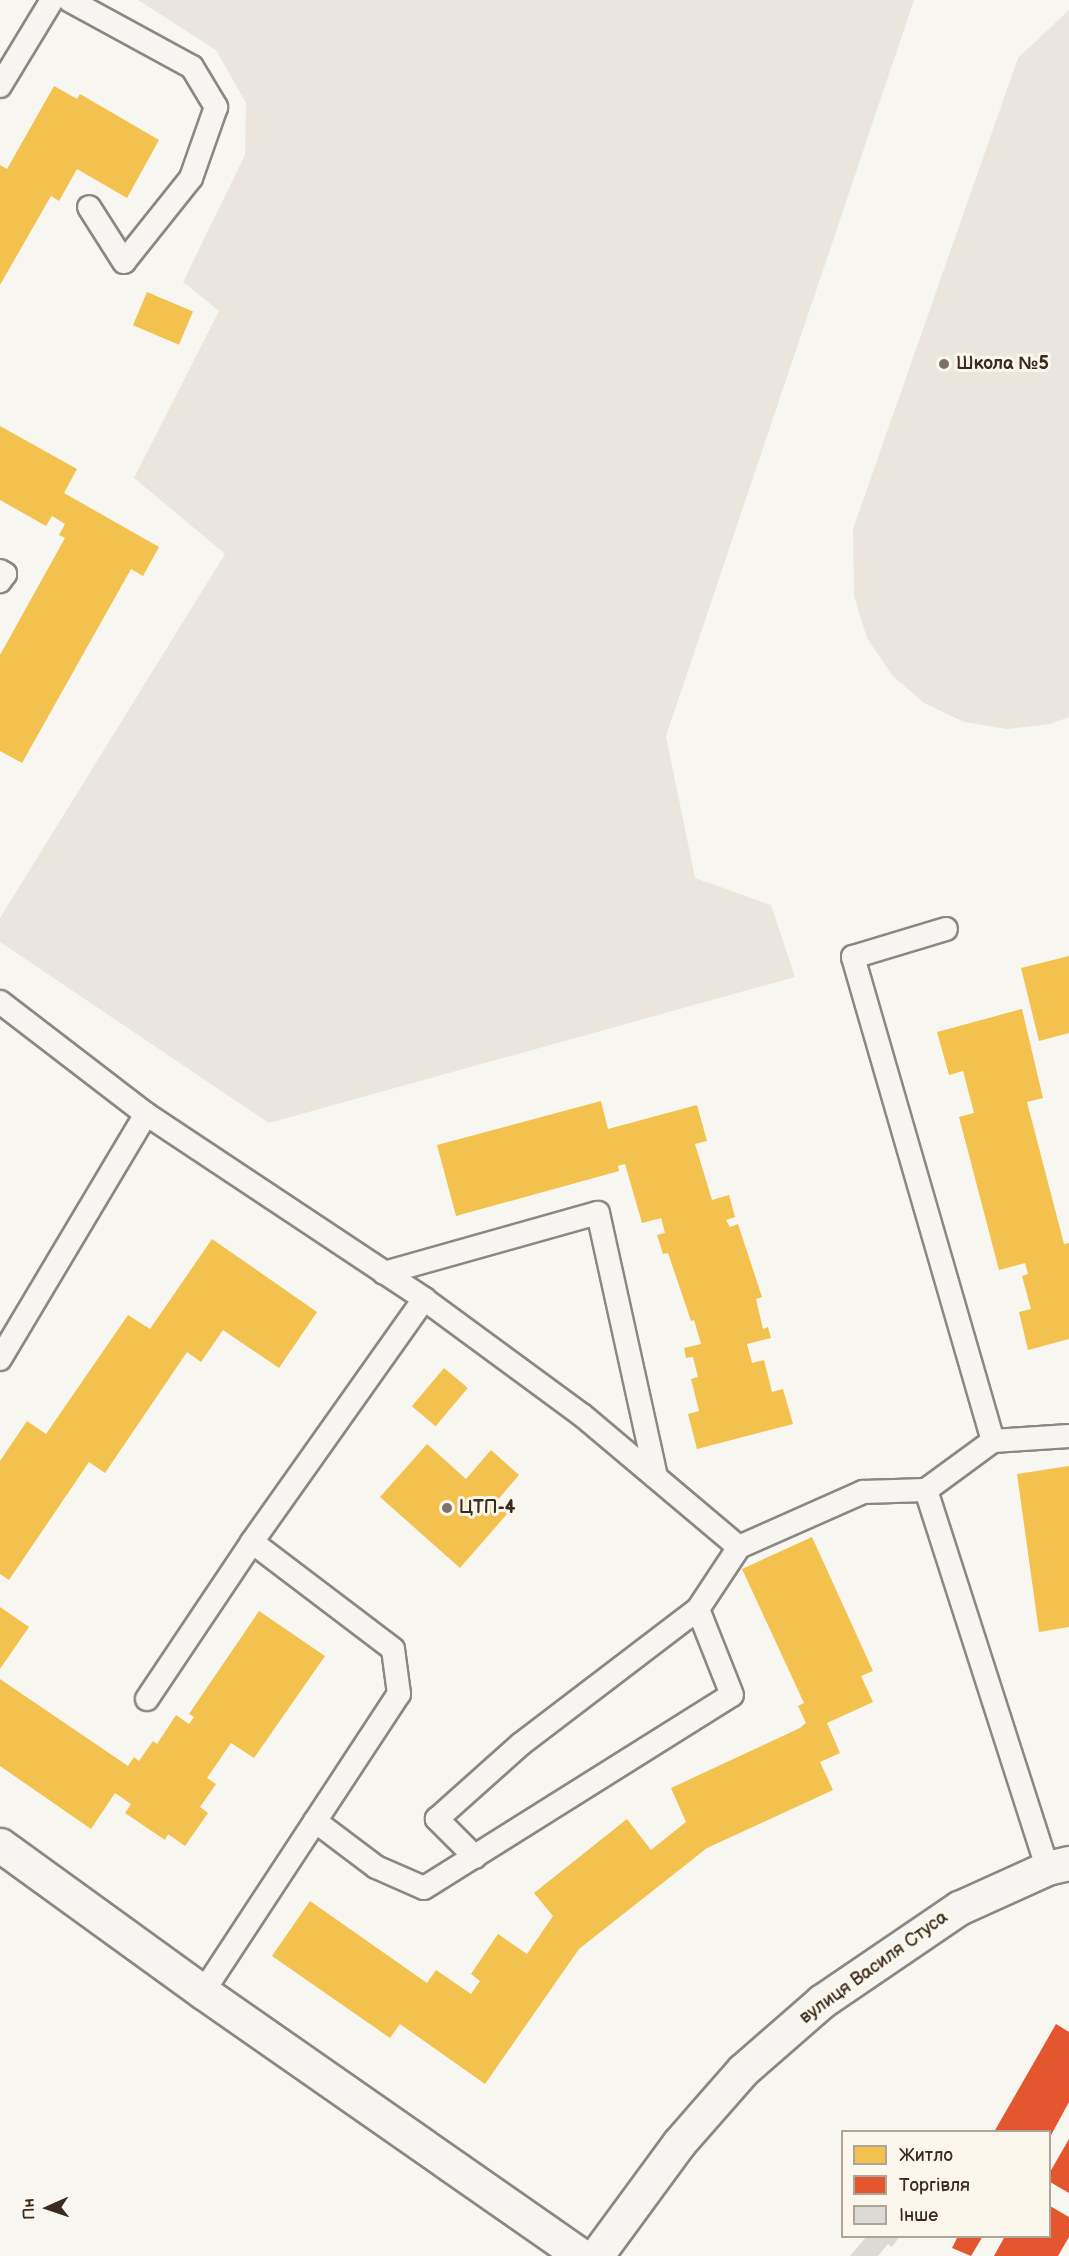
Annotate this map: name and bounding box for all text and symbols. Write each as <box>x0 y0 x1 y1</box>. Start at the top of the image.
place label: Школа №5 <box>956 353 1049 375</box>
marker: Школа №5 <box>937 357 951 371</box>
place label: ЦТП-4 <box>459 1497 515 1519</box>
marker: ЦТП-4 <box>440 1501 454 1515</box>
street label: вулиця Василя Стуса <box>796 1907 952 2029</box>
legend <box>841 2130 1051 2238</box>
text: Житло <box>899 2145 953 2166</box>
text: Торгівля <box>899 2175 970 2196</box>
north arrow <box>18 2178 78 2238</box>
text: Пн <box>19 2198 40 2220</box>
text: Інше <box>899 2205 938 2226</box>

